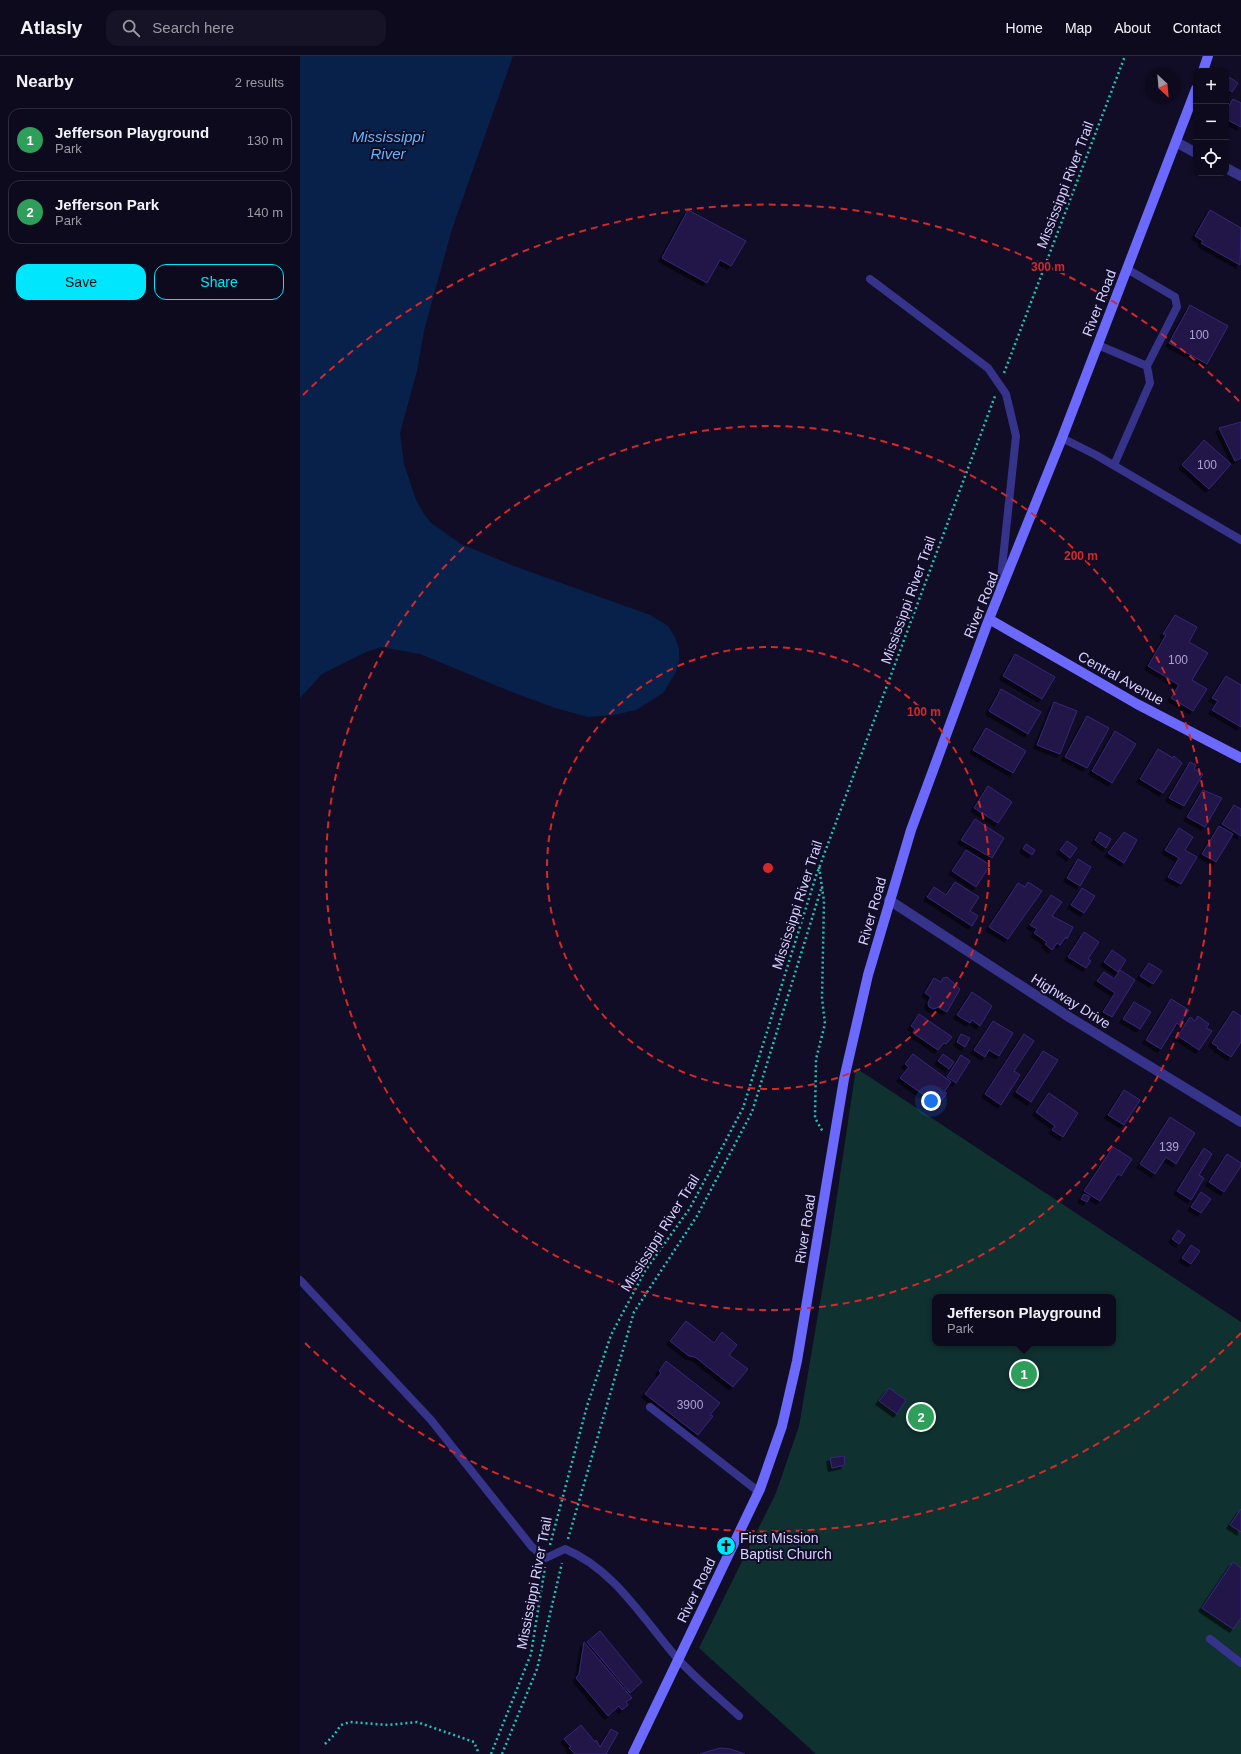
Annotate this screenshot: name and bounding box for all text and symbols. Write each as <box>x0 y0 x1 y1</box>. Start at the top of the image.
search box <box>106 10 386 46</box>
text: Atlasly <box>20 17 82 38</box>
icon: search <box>120 17 142 39</box>
text: Search here <box>152 19 234 36</box>
text: Home <box>1006 20 1043 36</box>
text: Map <box>1065 20 1092 36</box>
text: About <box>1114 20 1151 36</box>
text: Contact <box>1173 20 1221 36</box>
north arrow <box>1145 68 1181 104</box>
map controls <box>1193 68 1229 176</box>
button: + <box>1193 68 1229 104</box>
text: Nearby <box>16 72 74 91</box>
text: 2 results <box>235 75 284 90</box>
button: − <box>1193 104 1229 140</box>
street label: Mississippi River Trail <box>1033 119 1097 251</box>
text: Jefferson Playground <box>55 124 209 141</box>
water label: Mississippi River <box>352 128 425 162</box>
text: 1 <box>26 133 34 148</box>
text: 130 m <box>247 133 283 148</box>
button: locate <box>1193 140 1229 176</box>
text: Park <box>55 141 82 156</box>
text: Jefferson Park <box>55 196 159 213</box>
text: 2 <box>26 205 34 220</box>
text: 140 m <box>247 205 283 220</box>
text: Park <box>55 213 82 228</box>
text: 300 m <box>1031 260 1065 274</box>
button: Save <box>16 264 146 300</box>
button: Share <box>154 264 284 300</box>
street label: River Road <box>1079 267 1119 339</box>
house number: 100 <box>1189 328 1209 342</box>
house number: 100 <box>1197 458 1217 472</box>
street label: Mississippi River Trail <box>877 534 939 666</box>
text: 200 m <box>1064 549 1098 563</box>
street label: River Road <box>960 570 1002 640</box>
street label: Central Avenue <box>1075 648 1167 708</box>
house number: 100 <box>1168 653 1188 667</box>
text: 100 m <box>907 705 941 719</box>
street label: Mississippi River Trail <box>769 839 825 971</box>
centre of rings <box>761 861 775 875</box>
street label: River Road <box>855 875 889 947</box>
street label: Highway Drive <box>1028 970 1114 1032</box>
your location <box>921 1091 941 1111</box>
house number: 139 <box>1159 1140 1179 1154</box>
street label: Mississippi River Trail <box>618 1172 702 1294</box>
street label: River Road <box>792 1193 818 1265</box>
popup <box>932 1294 1116 1346</box>
text: Jefferson Playground <box>947 1304 1101 1321</box>
text: Park <box>947 1321 974 1336</box>
pin: 1 <box>1011 1359 1037 1389</box>
house number: 3900 <box>677 1398 704 1412</box>
pin: 2 <box>908 1402 934 1432</box>
street label: Mississippi River Trail <box>513 1515 555 1651</box>
place label: First Mission Baptist Church <box>740 1530 832 1562</box>
church icon: First Mission Baptist Church <box>715 1535 737 1557</box>
street label: River Road <box>673 1555 719 1625</box>

